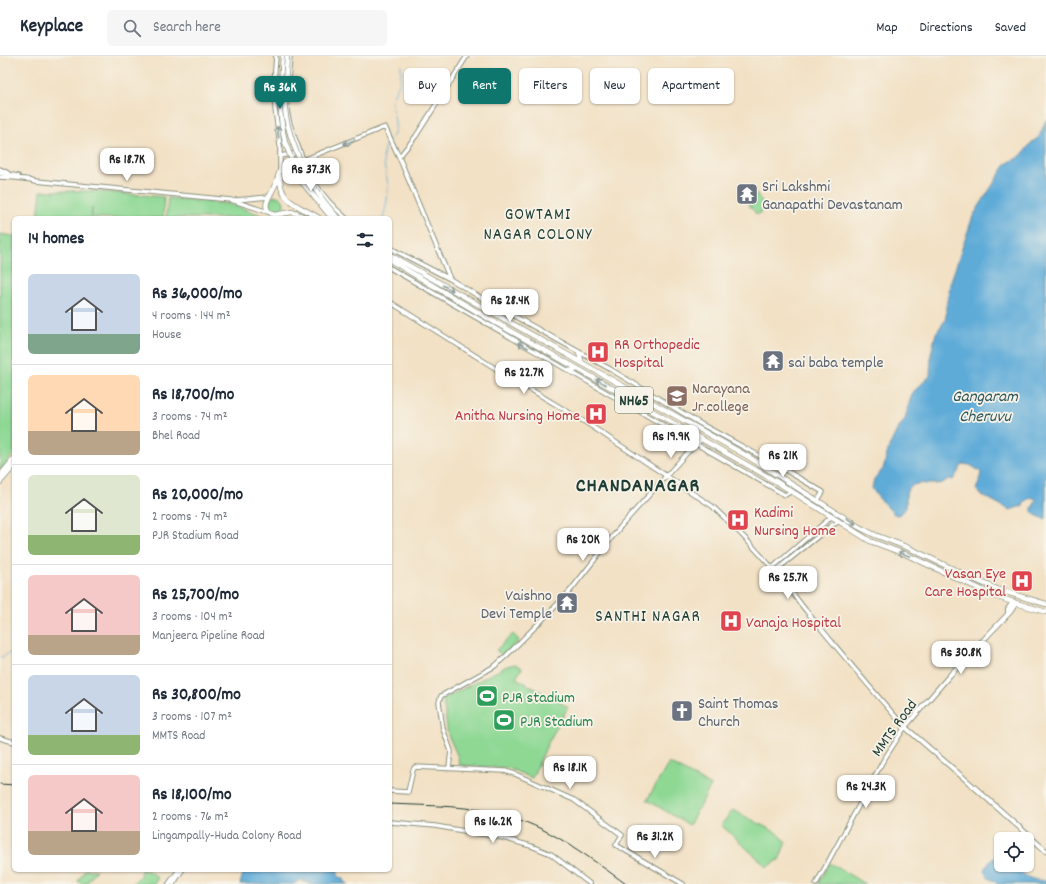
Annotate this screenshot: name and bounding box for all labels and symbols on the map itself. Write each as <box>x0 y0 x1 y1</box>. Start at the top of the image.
pin: Rs 36K <box>247 76 313 110</box>
one-way arrow <box>274 126 282 139</box>
one-way arrow <box>343 139 355 146</box>
pin: Rs 18.7K <box>86 148 168 182</box>
pin: Rs 37.3K <box>270 158 352 192</box>
place label: Sri Lakshmi Ganapathi Devastanam <box>762 176 903 217</box>
temple icon: Sri Lakshmi Ganapathi Devastanam <box>734 181 760 207</box>
district label: GOWTAMI NAGAR COLONY <box>483 204 593 248</box>
one-way arrow <box>442 285 454 292</box>
pin: Rs 28.4K <box>469 289 551 323</box>
place label: RR Orthopedic Hospital <box>614 334 700 375</box>
hospital icon: RR Orthopedic Hospital <box>585 339 611 365</box>
one-way arrow <box>517 340 529 348</box>
temple icon: sai baba temple <box>760 348 786 374</box>
place label: sai baba temple <box>788 352 884 375</box>
pin: Rs 22.7K <box>483 361 565 395</box>
one-way arrow <box>595 378 607 386</box>
place label: Narayana Jr.college <box>692 378 750 419</box>
school or university icon: Narayana Jr.college <box>664 383 690 409</box>
water label: Gangaram Cheruvu <box>952 386 1018 430</box>
road number: NH65 <box>615 387 653 413</box>
hospital icon: Anitha Nursing Home <box>583 401 609 427</box>
place label: Anitha Nursing Home <box>455 405 580 428</box>
pin: Rs 19.9K <box>630 425 712 459</box>
pin: Rs 21K <box>750 444 816 478</box>
district label: CHANDANAGAR <box>576 473 700 501</box>
place label: Kadimi Nursing Home <box>754 502 836 543</box>
hospital icon: Kadimi Nursing Home <box>725 507 751 533</box>
one-way arrow <box>845 517 856 525</box>
pin: Rs 20K <box>550 528 616 562</box>
one-way arrow <box>898 549 910 557</box>
place label: Vasan Eye Care Hospital <box>924 563 1006 604</box>
pin: Rs 25.7K <box>747 566 829 600</box>
hospital icon: Vasan Eye Care Hospital <box>1009 568 1035 594</box>
place label: Vaishno Devi Temple <box>481 585 552 626</box>
temple icon: Vaishno Devi Temple <box>554 590 580 616</box>
district label: SANTHI NAGAR <box>595 606 701 630</box>
hospital icon: Vanaja Hospital <box>718 608 744 634</box>
place label: Vanaja Hospital <box>746 612 841 635</box>
pin: Rs 30.8K <box>920 641 1002 675</box>
sports icon: PJR stadium <box>474 683 500 709</box>
place label: PJR stadium <box>502 687 575 710</box>
place label: Saint Thomas Church <box>698 693 779 734</box>
street label: MMTS Road <box>866 695 924 762</box>
church icon: Saint Thomas Church <box>669 698 695 724</box>
sports icon: PJR Stadium <box>491 707 517 733</box>
place label: PJR Stadium <box>520 711 593 734</box>
pin: Rs 18.1K <box>529 756 611 790</box>
pin: Rs 24.3K <box>825 775 907 809</box>
pin: Rs 16.2K <box>452 810 534 844</box>
pin: Rs 31.2K <box>614 825 696 859</box>

